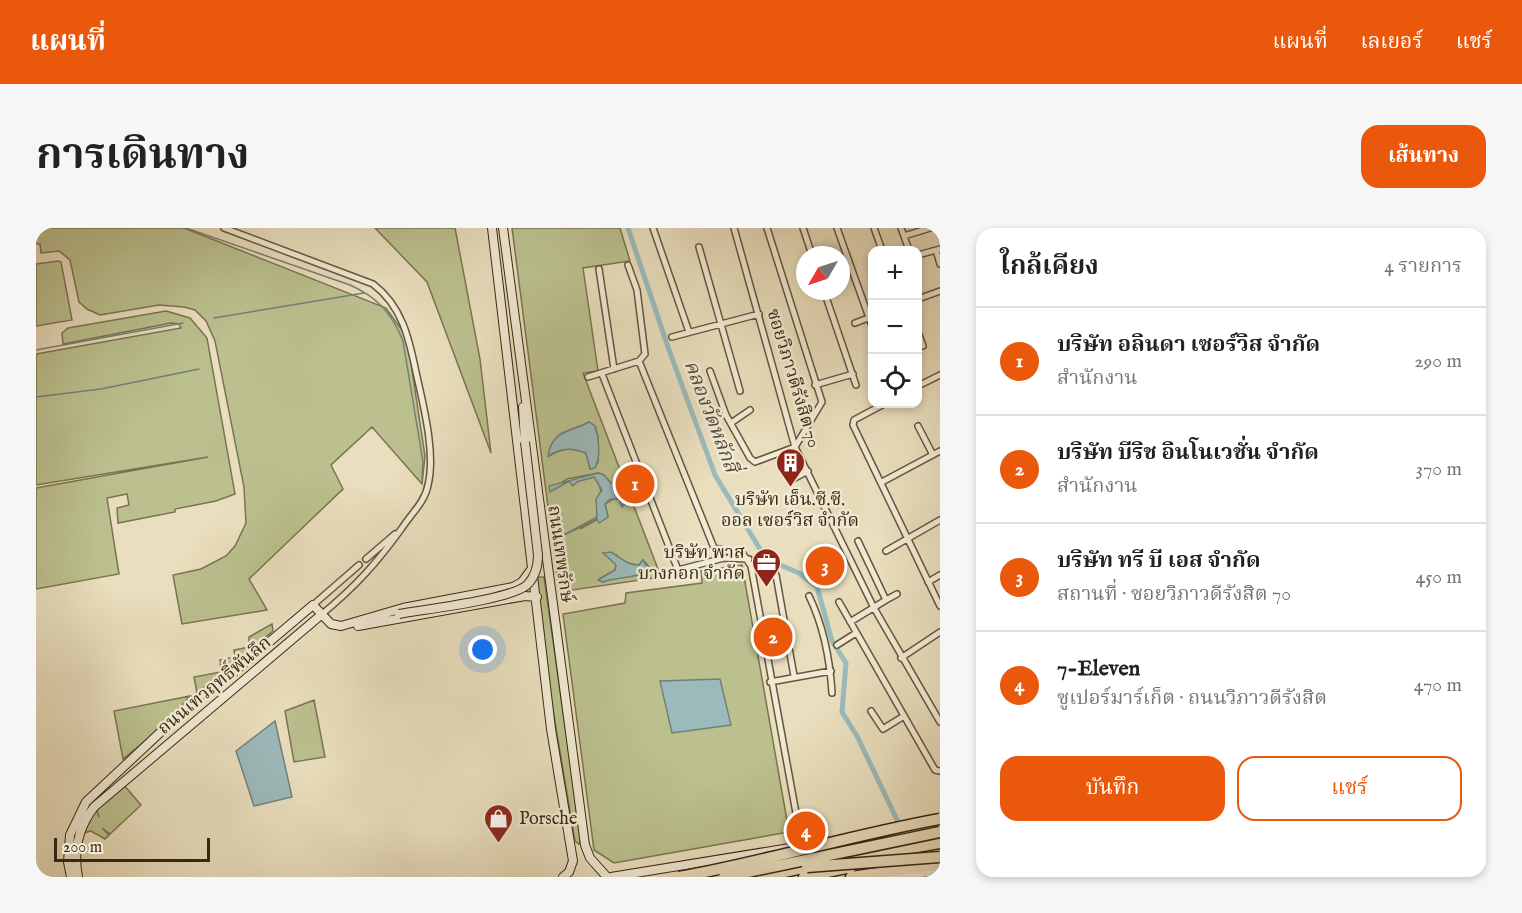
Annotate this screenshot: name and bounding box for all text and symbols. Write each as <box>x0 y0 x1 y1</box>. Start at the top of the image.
text: แผนที่ <box>30 25 106 60</box>
text: แผนที่ <box>1273 29 1328 56</box>
text: เลเยอร์ <box>1361 29 1423 56</box>
text: แชร์ <box>1456 29 1492 56</box>
button: เส้นทาง <box>1361 125 1486 188</box>
text: การเดินทาง <box>36 130 249 183</box>
north arrow <box>796 246 850 300</box>
map controls <box>868 246 922 408</box>
button: + <box>868 246 922 300</box>
text: ใกล้เคียง <box>1000 250 1099 283</box>
text: 4 รายการ <box>1384 254 1462 279</box>
button: − <box>868 300 922 354</box>
street label: ซอยวิภาวดีรังสิต 70 <box>760 306 825 451</box>
text: บริษัท อลินดา เซอร์วิส จำกัด <box>1057 331 1320 359</box>
text: 1 <box>1016 349 1023 374</box>
text: 290 m <box>1414 349 1462 374</box>
button: locate <box>868 354 922 408</box>
water label: คลองวัดหลักสี่ <box>678 355 749 480</box>
text: สำนักงาน <box>1057 366 1138 391</box>
text: บริษัท บีริช อินโนเวชั่น จำกัด <box>1057 439 1319 467</box>
building icon: บริษัท เอ็น.ซี.ซี. ออล เซอร์วิส จำกัด <box>774 446 806 488</box>
text: 2 <box>1015 457 1024 482</box>
text: 370 m <box>1416 457 1462 482</box>
pin: 1 <box>616 462 654 506</box>
text: สำนักงาน <box>1057 474 1138 499</box>
place label: บริษัท เอ็น.ซี.ซี. ออล เซอร์วิส จำกัด <box>721 489 859 533</box>
street label: ถนนเทพรักษ์ <box>541 504 579 605</box>
place label: บริษัท พาส บางกอก จำกัด <box>638 542 745 586</box>
pin: 3 <box>806 544 844 588</box>
office icon: บริษัท พาส บางกอก จำกัด <box>750 546 782 588</box>
text: บริษัท ทรี บี เอส จำกัด <box>1057 547 1261 575</box>
text: 3 <box>1016 565 1023 590</box>
text: 450 m <box>1415 565 1462 590</box>
text: สถานที่ · ซอยวิภาวดีรังสิต 70 <box>1057 582 1291 607</box>
pin: 2 <box>754 614 792 660</box>
street label: ถนนเทวฤทธิ์พันลึก <box>151 629 277 740</box>
your location <box>468 635 497 664</box>
text: 7-Eleven <box>1057 655 1140 683</box>
text: 4 <box>1015 673 1024 698</box>
text: 470 m <box>1414 673 1462 698</box>
text: ซูเปอร์มาร์เก็ต · ถนนวิภาวดีรังสิต <box>1057 686 1327 711</box>
button: บันทึก <box>1000 756 1225 821</box>
button: แชร์ <box>1237 756 1462 821</box>
shop icon: Porsche <box>482 802 514 844</box>
place label: Porsche <box>519 808 577 831</box>
pin: 4 <box>786 808 826 854</box>
scale bar <box>54 835 210 862</box>
text: 200 m <box>63 838 102 858</box>

